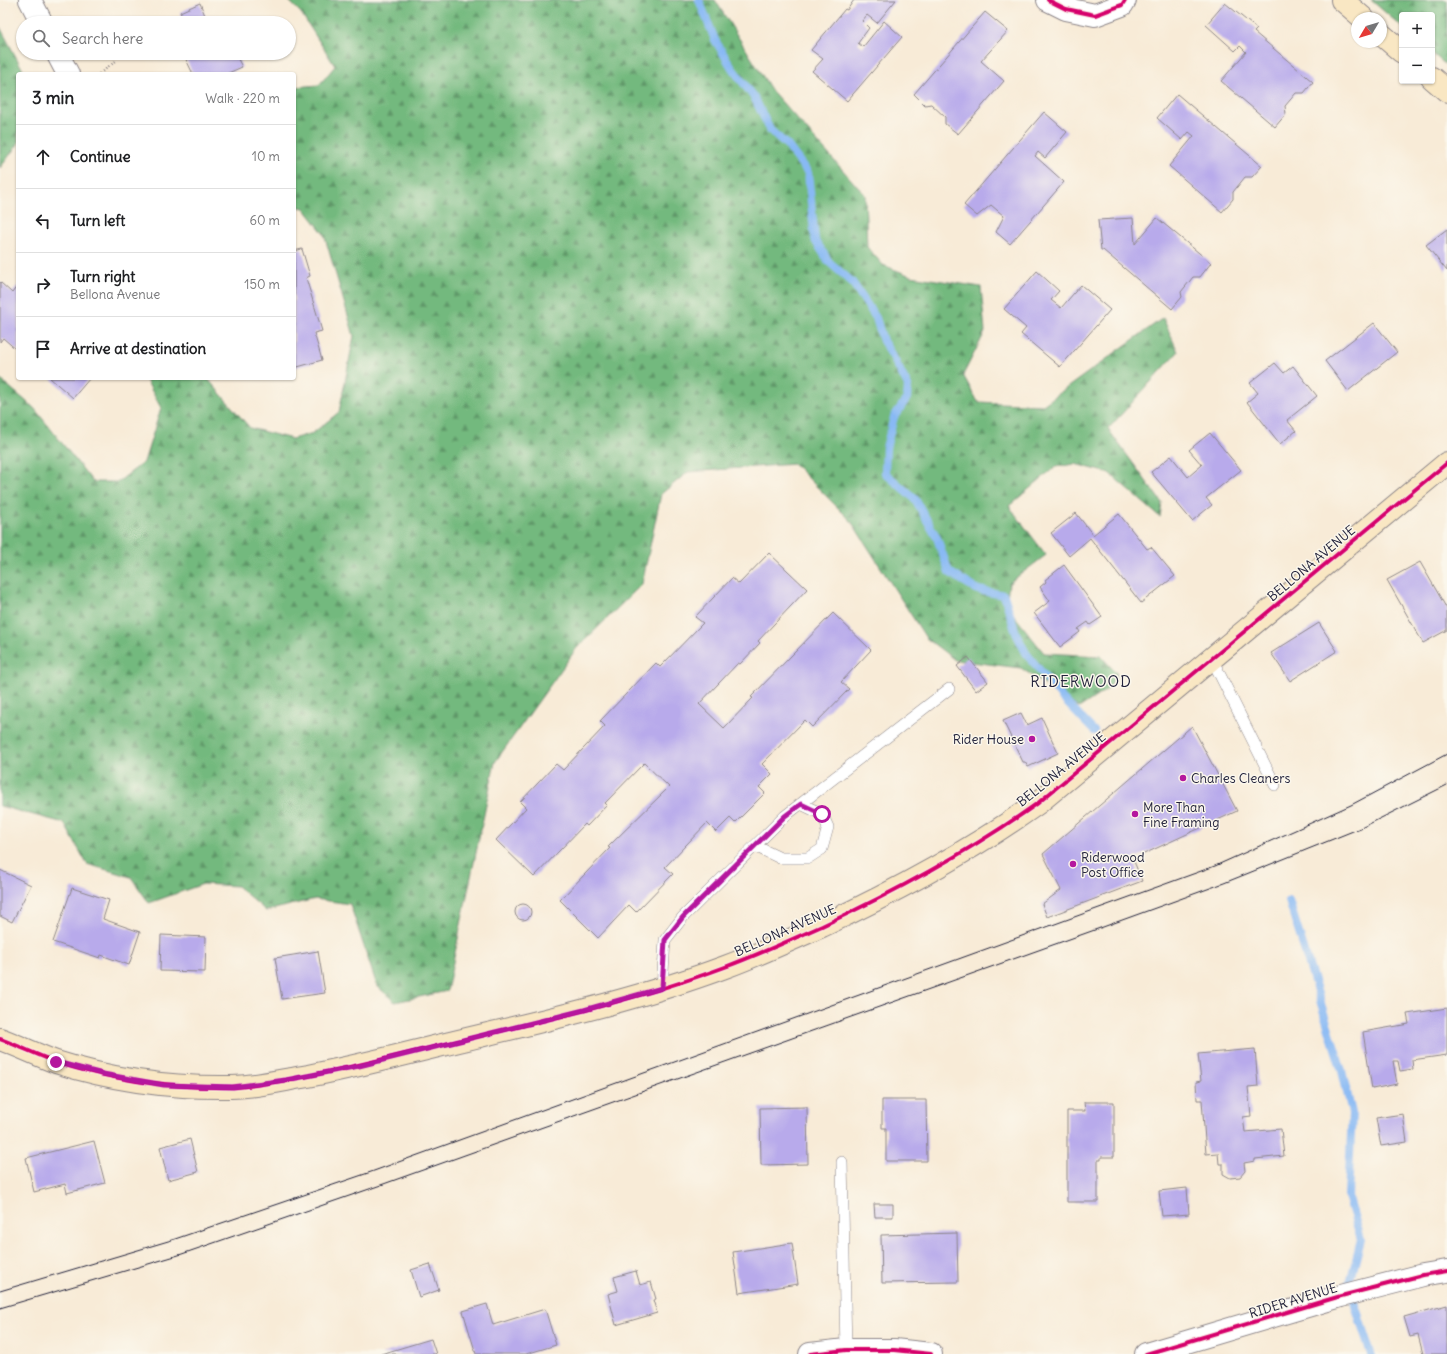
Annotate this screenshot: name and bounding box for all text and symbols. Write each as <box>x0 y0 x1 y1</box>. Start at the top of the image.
north arrow <box>1351 12 1387 48</box>
map controls <box>1399 12 1435 84</box>
button: + <box>1399 12 1435 48</box>
search box <box>16 16 296 60</box>
icon: search <box>30 27 52 49</box>
text: Search here <box>62 29 143 48</box>
button: − <box>1399 48 1435 84</box>
text: 3 min <box>32 87 74 109</box>
text: Walk · 220 m <box>205 90 280 107</box>
icon: ahead <box>32 146 54 168</box>
text: Continue <box>70 147 131 166</box>
text: 10 m <box>252 148 280 165</box>
icon: left <box>32 210 54 232</box>
text: Turn left <box>70 211 125 230</box>
text: 60 m <box>249 212 280 229</box>
text: Turn right <box>70 267 135 286</box>
icon: right <box>32 274 54 296</box>
text: 150 m <box>244 276 280 293</box>
text: Bellona Avenue <box>70 286 160 303</box>
icon: arrive <box>32 338 54 360</box>
text: Arrive at destination <box>70 339 206 358</box>
street label: BELLONA AVENUE <box>1264 521 1359 605</box>
district label: RIDERWOOD <box>1030 672 1132 691</box>
street label: BELLONA AVENUE <box>1013 728 1109 810</box>
place label: Rider House <box>953 731 1024 748</box>
marker: Rider House <box>1027 734 1037 744</box>
place label: Charles Cleaners <box>1191 770 1290 787</box>
marker: Charles Cleaners <box>1178 773 1188 783</box>
place label: More Than Fine Framing <box>1143 799 1219 831</box>
route start <box>813 805 831 823</box>
marker: More Than Fine Framing <box>1130 809 1140 819</box>
place label: Riderwood Post Office <box>1081 849 1145 881</box>
marker: Riderwood Post Office <box>1068 859 1078 869</box>
street label: BELLONA AVENUE <box>732 900 839 960</box>
route end <box>47 1053 65 1071</box>
street label: RIDER AVENUE <box>1247 1279 1340 1322</box>

